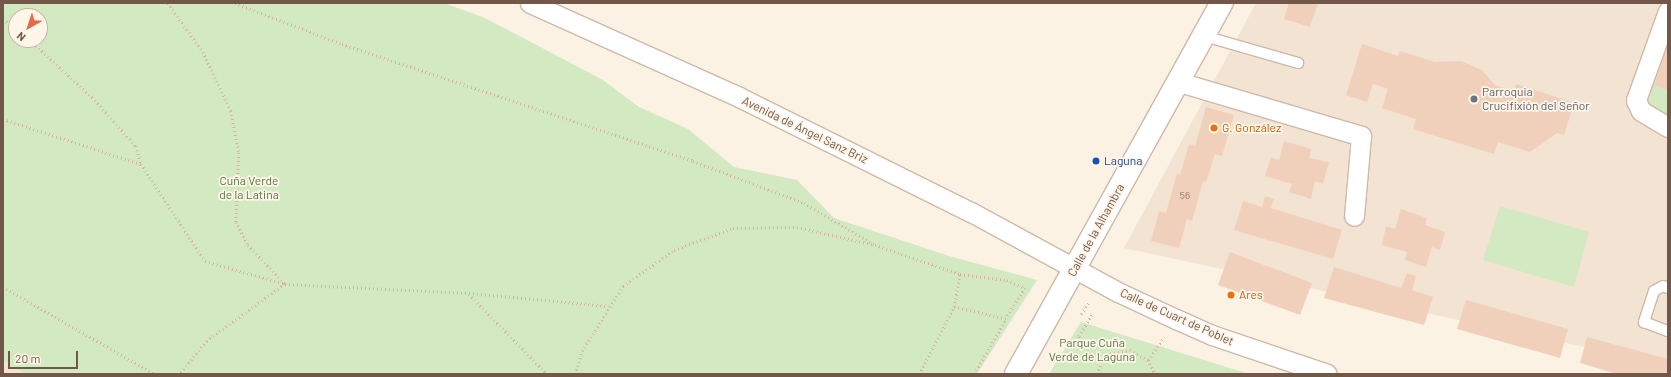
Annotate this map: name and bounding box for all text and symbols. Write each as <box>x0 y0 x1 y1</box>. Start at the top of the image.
north arrow <box>8 8 48 48</box>
text: N <box>14 30 28 44</box>
place label: Parroquia Crucifixión del Señor <box>1482 85 1590 113</box>
street label: Avenida de Ángel Sanz Briz <box>740 93 870 167</box>
marker: Parroquia Crucifixión del Señor <box>1469 94 1479 104</box>
place label: G. González <box>1222 121 1281 135</box>
marker: G. González <box>1209 123 1219 133</box>
place label: Laguna <box>1104 154 1142 168</box>
marker: Laguna <box>1091 156 1101 166</box>
park label: Cuña Verde de la Latina <box>219 174 279 202</box>
street label: Calle de la Alhambra <box>1065 181 1127 279</box>
house number: 56 <box>1180 190 1190 202</box>
street label: Calle de Cuart de Poblet <box>1118 285 1236 349</box>
place label: Ares <box>1239 288 1263 302</box>
marker: Ares <box>1226 290 1236 300</box>
park label: Parque Cuña Verde de Laguna <box>1049 336 1135 364</box>
scale bar <box>10 343 80 369</box>
text: 20 m <box>15 351 41 365</box>

